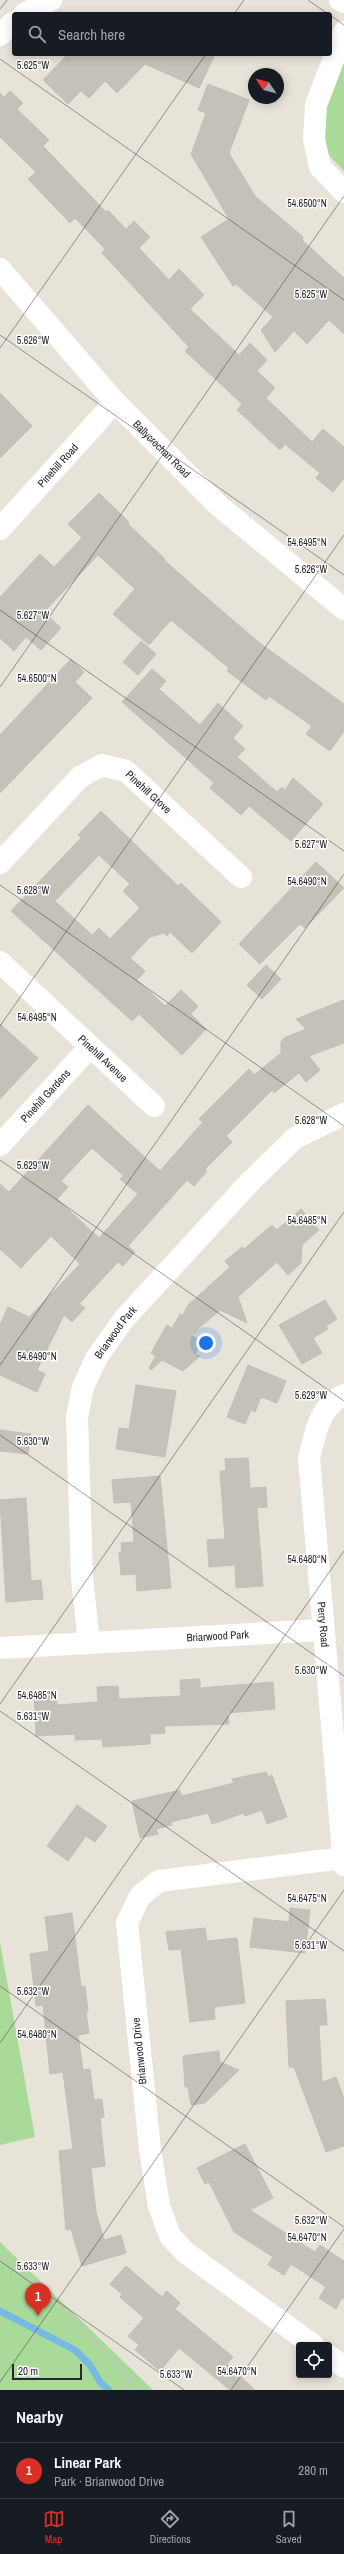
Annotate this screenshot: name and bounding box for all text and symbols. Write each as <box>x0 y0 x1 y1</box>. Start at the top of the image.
search box <box>12 12 332 56</box>
icon: search <box>26 23 48 45</box>
text: Search here <box>58 24 125 45</box>
text: 5.625°W <box>17 59 49 72</box>
north arrow <box>248 68 284 104</box>
text: 54.6500°N <box>287 197 327 210</box>
text: 5.625°W <box>295 288 327 301</box>
text: 5.626°W <box>17 334 49 347</box>
street label: Ballycrochan Road <box>130 417 194 481</box>
street label: Pinehill Road <box>34 440 81 490</box>
text: 54.6495°N <box>287 536 327 549</box>
text: 5.626°W <box>295 563 327 576</box>
text: 5.627°W <box>17 609 49 622</box>
text: 54.6500°N <box>17 672 57 685</box>
street label: Pinehill Grove <box>123 767 174 816</box>
text: 5.627°W <box>295 838 327 851</box>
text: 54.6490°N <box>287 875 327 888</box>
text: 5.628°W <box>17 884 49 897</box>
text: 54.6495°N <box>17 1011 57 1024</box>
street label: Pinehill Avenue <box>75 1032 131 1085</box>
street label: Pinehill Gardens <box>17 1066 74 1125</box>
text: 5.628°W <box>295 1114 327 1127</box>
text: 5.629°W <box>17 1159 49 1172</box>
text: 54.6485°N <box>287 1214 327 1227</box>
street label: Briarwood Park <box>91 1303 140 1361</box>
your location <box>196 1333 216 1353</box>
text: 54.6490°N <box>17 1350 57 1363</box>
text: 5.629°W <box>295 1389 327 1402</box>
text: 5.630°W <box>17 1435 49 1448</box>
text: 54.6480°N <box>287 1553 327 1566</box>
street label: Perry Road <box>314 1601 332 1648</box>
street label: Briarwood Park <box>186 1627 250 1645</box>
text: 5.630°W <box>295 1664 327 1677</box>
text: 54.6485°N <box>17 1689 57 1702</box>
text: 5.631°W <box>17 1710 49 1723</box>
text: 54.6475°N <box>287 1892 327 1905</box>
text: 5.631°W <box>295 1939 327 1952</box>
text: 5.632°W <box>17 1985 49 1998</box>
street label: Brianwood Drive <box>129 2017 149 2085</box>
text: 54.6480°N <box>17 2028 57 2041</box>
text: 5.632°W <box>295 2214 327 2227</box>
text: 54.6470°N <box>287 2231 327 2244</box>
text: 5.633°W <box>17 2260 49 2273</box>
pin: 1 <box>25 2283 51 2316</box>
map controls <box>296 2342 332 2378</box>
button: locate <box>296 2342 332 2378</box>
scale bar <box>12 2362 82 2381</box>
text: 20 m <box>18 2364 38 2378</box>
text: 54.6470°N <box>217 2365 257 2378</box>
text: 5.633°W <box>160 2368 192 2381</box>
text: Nearby <box>16 2405 63 2428</box>
text: Linear Park <box>54 2452 121 2473</box>
text: 1 <box>26 2462 32 2479</box>
text: 280 m <box>298 2462 328 2479</box>
text: Park · Brianwood Drive <box>54 2473 164 2490</box>
tab: Map <box>43 2508 65 2546</box>
tab: Directions <box>150 2508 191 2546</box>
tab: Saved <box>276 2508 301 2546</box>

